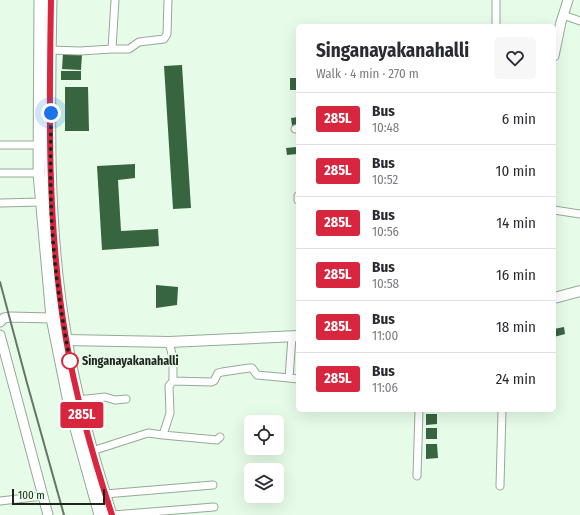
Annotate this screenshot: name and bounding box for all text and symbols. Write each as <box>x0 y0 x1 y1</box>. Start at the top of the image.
button: heart <box>494 37 536 79</box>
text: Singanayakanahalli <box>316 39 469 62</box>
text: Walk · 4 min · 270 m <box>316 66 419 81</box>
text: Bus <box>372 102 395 120</box>
your location <box>41 103 61 123</box>
text: 285L <box>324 110 352 127</box>
text: 6 min <box>502 110 536 128</box>
text: 10:48 <box>372 120 399 135</box>
text: Bus <box>372 154 395 172</box>
text: 285L <box>324 162 352 179</box>
text: 10 min <box>496 162 536 180</box>
text: 10:52 <box>372 172 398 187</box>
text: Bus <box>372 206 395 224</box>
text: 285L <box>324 214 352 231</box>
text: 14 min <box>496 214 536 232</box>
text: 10:56 <box>372 224 399 239</box>
text: Bus <box>372 258 395 276</box>
text: 285L <box>324 266 352 283</box>
text: 16 min <box>496 266 536 284</box>
text: 10:58 <box>372 276 399 291</box>
text: Bus <box>372 310 395 328</box>
text: 285L <box>324 318 352 335</box>
text: 18 min <box>496 318 536 336</box>
text: 11:00 <box>372 328 398 343</box>
marker: Singanayakanahalli <box>61 352 79 370</box>
place label: Singanayakanahalli <box>82 354 179 368</box>
text: Bus <box>372 362 395 380</box>
text: 285L <box>324 370 352 387</box>
text: 24 min <box>496 370 536 388</box>
text: 11:06 <box>372 380 398 395</box>
line badge: 285L <box>54 402 110 428</box>
text: 285L <box>68 406 96 423</box>
map controls <box>244 415 284 503</box>
button: locate <box>244 415 284 455</box>
button: layers <box>244 463 284 503</box>
scale bar <box>12 487 105 506</box>
text: 100 m <box>18 489 45 502</box>

